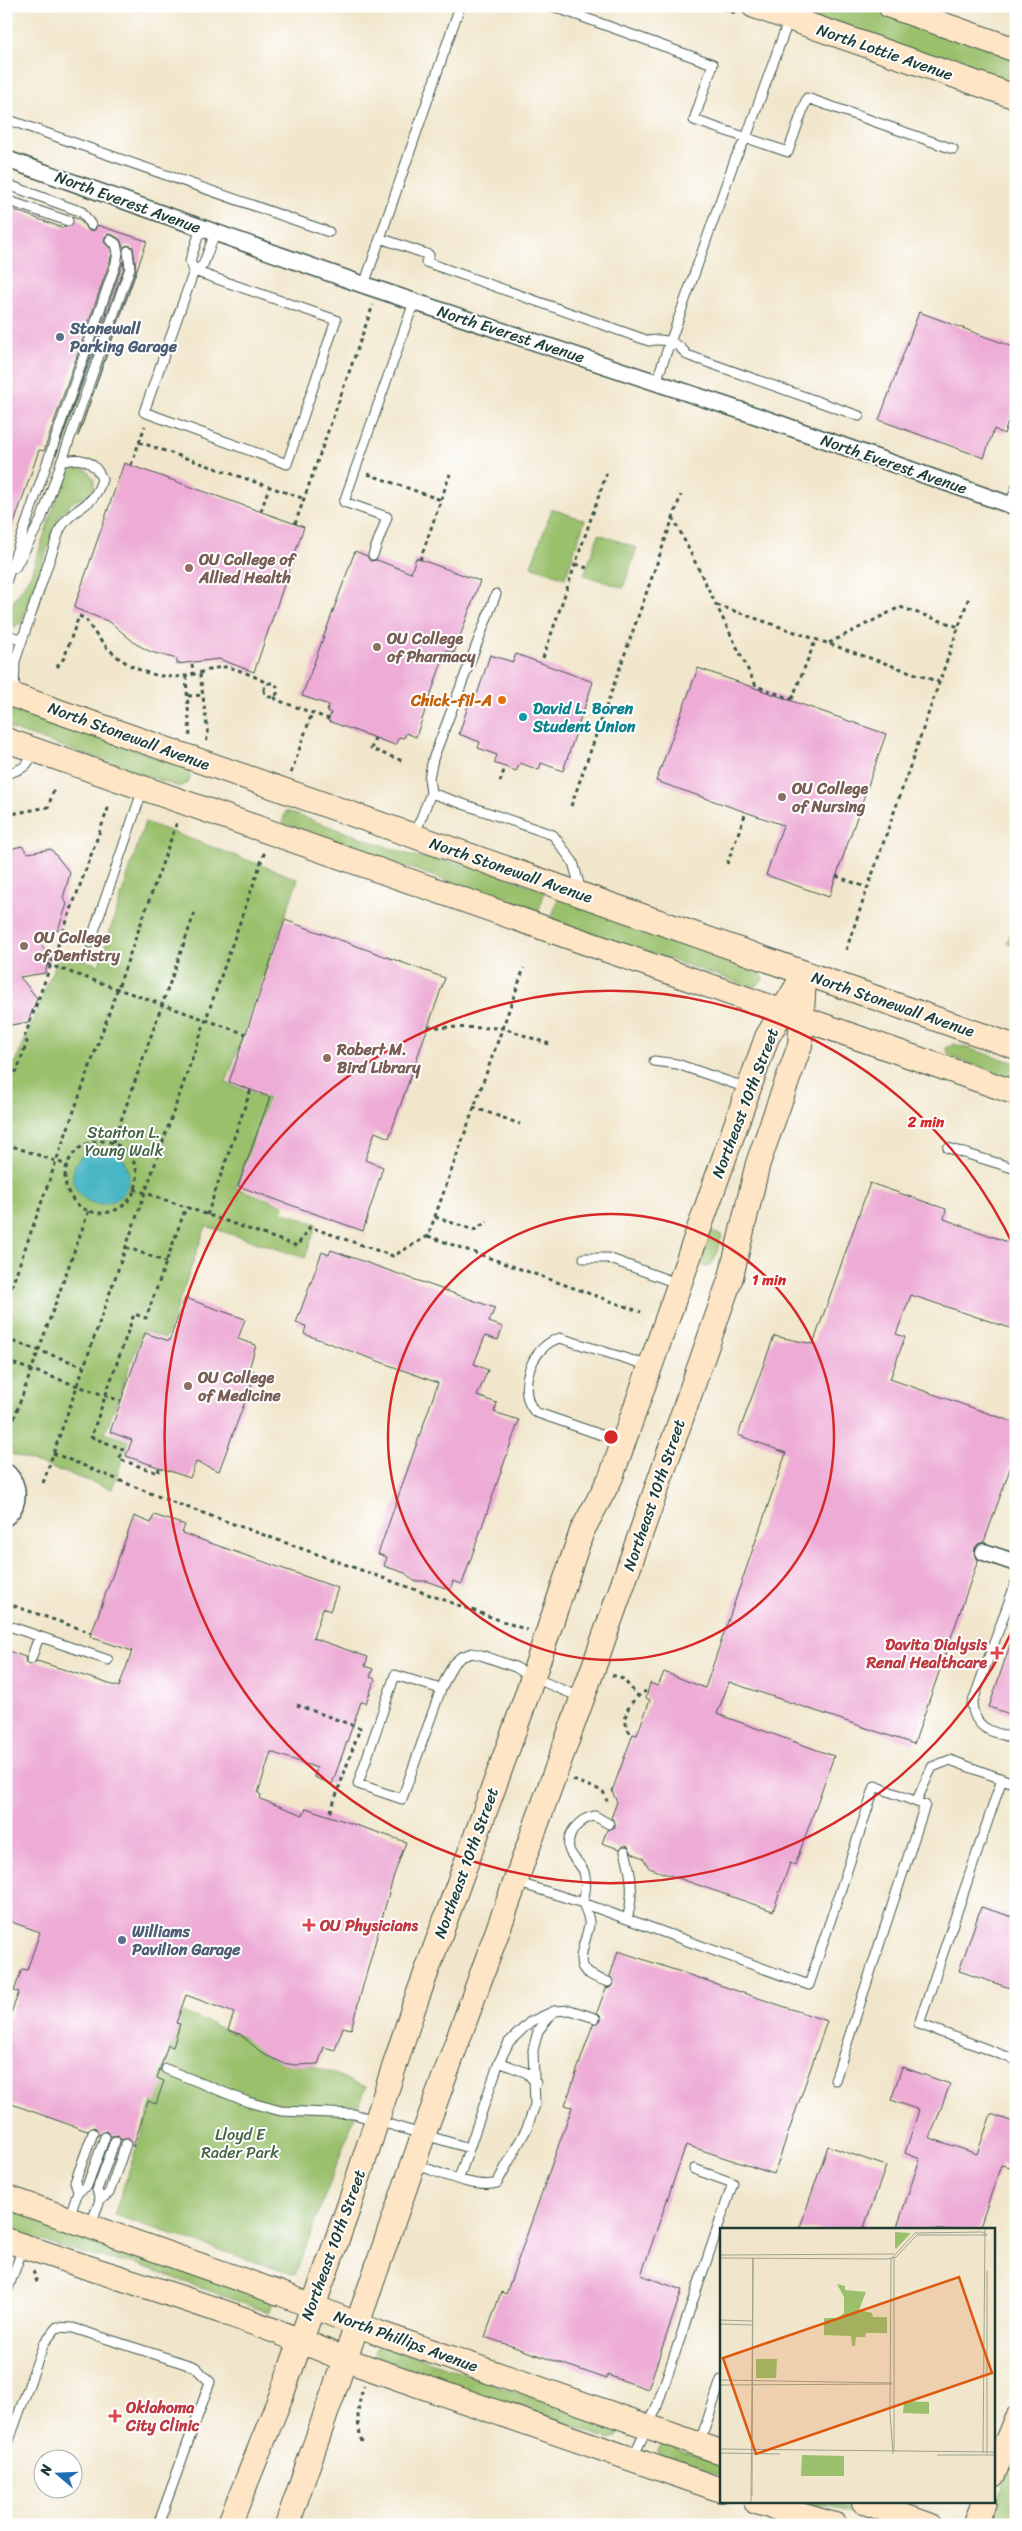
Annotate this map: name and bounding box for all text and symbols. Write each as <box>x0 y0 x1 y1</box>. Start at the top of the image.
street label: North Lottie Avenue <box>813 15 957 89</box>
street label: North Everest Avenue <box>51 162 205 242</box>
street label: North Everest Avenue <box>434 296 588 372</box>
place label: Stonewall Parking Garage <box>69 314 178 361</box>
marker: Stonewall Parking Garage <box>54 331 66 343</box>
street label: North Everest Avenue <box>817 425 971 503</box>
place label: OU College of Allied Health <box>198 545 298 592</box>
marker: OU College of Allied Health <box>183 562 195 574</box>
place label: OU College of Pharmacy <box>386 624 476 671</box>
marker: OU College of Pharmacy <box>371 641 383 653</box>
place label: Chick-fil-A <box>410 686 492 715</box>
street label: North Stonewall Avenue <box>44 693 214 779</box>
marker: Chick-fil-A <box>496 694 508 706</box>
place label: David L. Boren Student Union <box>532 694 636 741</box>
marker: David L. Boren Student Union <box>517 711 529 723</box>
place label: OU College of Nursing <box>791 774 869 821</box>
marker: OU College of Nursing <box>776 791 788 803</box>
street label: North Stonewall Avenue <box>426 828 597 912</box>
place label: OU College of Dentistry <box>33 923 121 970</box>
marker: OU College of Dentistry <box>18 940 30 952</box>
street label: North Stonewall Avenue <box>808 962 979 1046</box>
street label: Northeast 10th Street <box>703 1024 787 1182</box>
place label: Robert M. Bird Library <box>336 1035 421 1082</box>
marker: Robert M. Bird Library <box>321 1052 333 1064</box>
text: 2 min <box>907 1109 945 1135</box>
park label: Stanton L. Young Walk <box>85 1118 164 1165</box>
text: 1 min <box>752 1267 787 1293</box>
place label: OU College of Medicine <box>197 1363 282 1410</box>
marker: OU College of Medicine <box>182 1380 194 1392</box>
street label: Northeast 10th Street <box>614 1415 694 1575</box>
centre of rings <box>602 1428 620 1446</box>
place label: Davita Dialysis Renal Healthcare <box>865 1630 987 1677</box>
marker: Davita Dialysis Renal Healthcare <box>991 1647 1003 1659</box>
street label: Northeast 10th Street <box>425 1783 507 1943</box>
place label: OU Physicians <box>319 1911 418 1940</box>
place label: Williams Pavilion Garage <box>132 1917 241 1964</box>
marker: OU Physicians <box>302 1918 316 1932</box>
marker: Williams Pavilion Garage <box>116 1934 128 1946</box>
park label: Lloyd E Rader Park <box>201 2120 279 2167</box>
street label: Northeast 10th Street <box>292 2165 374 2325</box>
inset map <box>720 2228 994 2504</box>
street label: North Phillips Avenue <box>330 2301 482 2381</box>
place label: Oklahoma City Clinic <box>125 2393 200 2440</box>
marker: Oklahoma City Clinic <box>108 2409 122 2423</box>
north arrow <box>32 2448 82 2498</box>
text: N <box>32 2461 60 2480</box>

